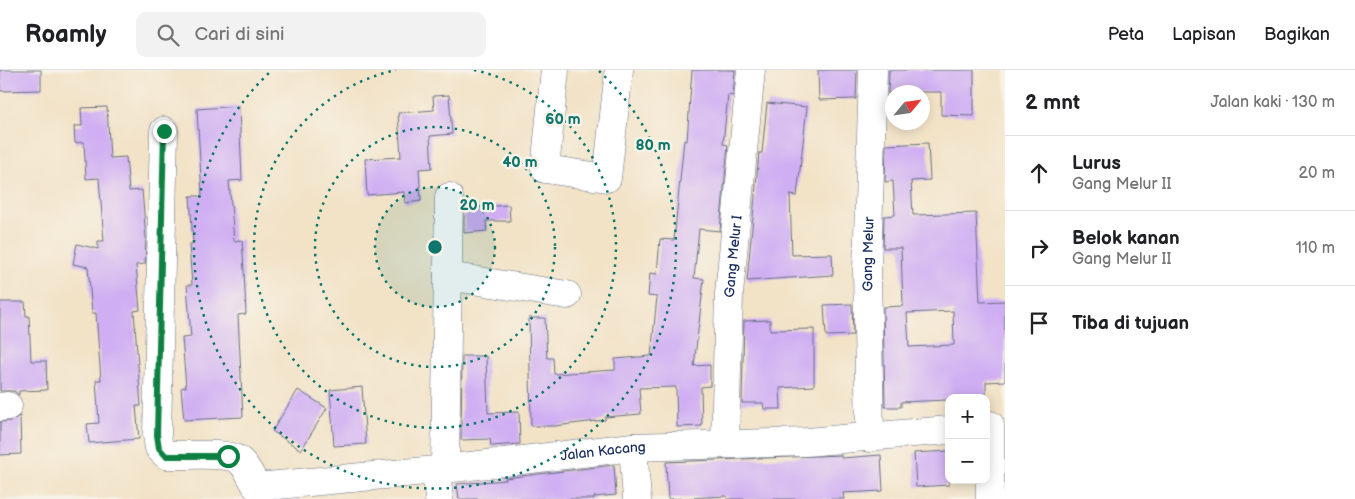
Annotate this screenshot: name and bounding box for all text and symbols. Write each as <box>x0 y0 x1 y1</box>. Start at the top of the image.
search box <box>136 12 486 57</box>
text: Roamly <box>25 20 106 49</box>
icon: search <box>154 21 182 49</box>
text: Cari di sini <box>194 23 285 46</box>
text: Peta <box>1108 24 1144 45</box>
text: Lapisan <box>1172 24 1236 45</box>
text: Bagikan <box>1264 24 1330 45</box>
north arrow <box>885 85 930 130</box>
text: 2 mnt <box>1025 90 1080 115</box>
text: Jalan kaki · 130 m <box>1210 93 1335 112</box>
text: 60 m <box>545 110 581 129</box>
route end <box>153 120 176 143</box>
text: 80 m <box>635 136 671 155</box>
text: Lurus <box>1072 152 1121 175</box>
text: 40 m <box>502 153 538 172</box>
icon: ahead <box>1025 159 1053 187</box>
text: 20 m <box>1299 164 1335 183</box>
text: Gang Melur II <box>1072 175 1171 194</box>
text: 20 m <box>460 196 495 215</box>
street label: Gang Melur I <box>720 214 745 298</box>
street label: Gang Melur <box>858 216 877 291</box>
text: Belok kanan <box>1072 227 1180 250</box>
icon: right <box>1025 234 1053 262</box>
centre of rings <box>426 238 444 256</box>
text: 110 m <box>1296 239 1335 258</box>
text: Gang Melur II <box>1072 250 1171 269</box>
icon: arrive <box>1025 309 1053 337</box>
text: Tiba di tujuan <box>1072 312 1189 335</box>
map controls <box>945 394 990 484</box>
button: + <box>945 394 990 439</box>
street label: Jalan Kacang <box>559 438 646 464</box>
button: − <box>945 439 990 484</box>
route start <box>217 445 240 468</box>

